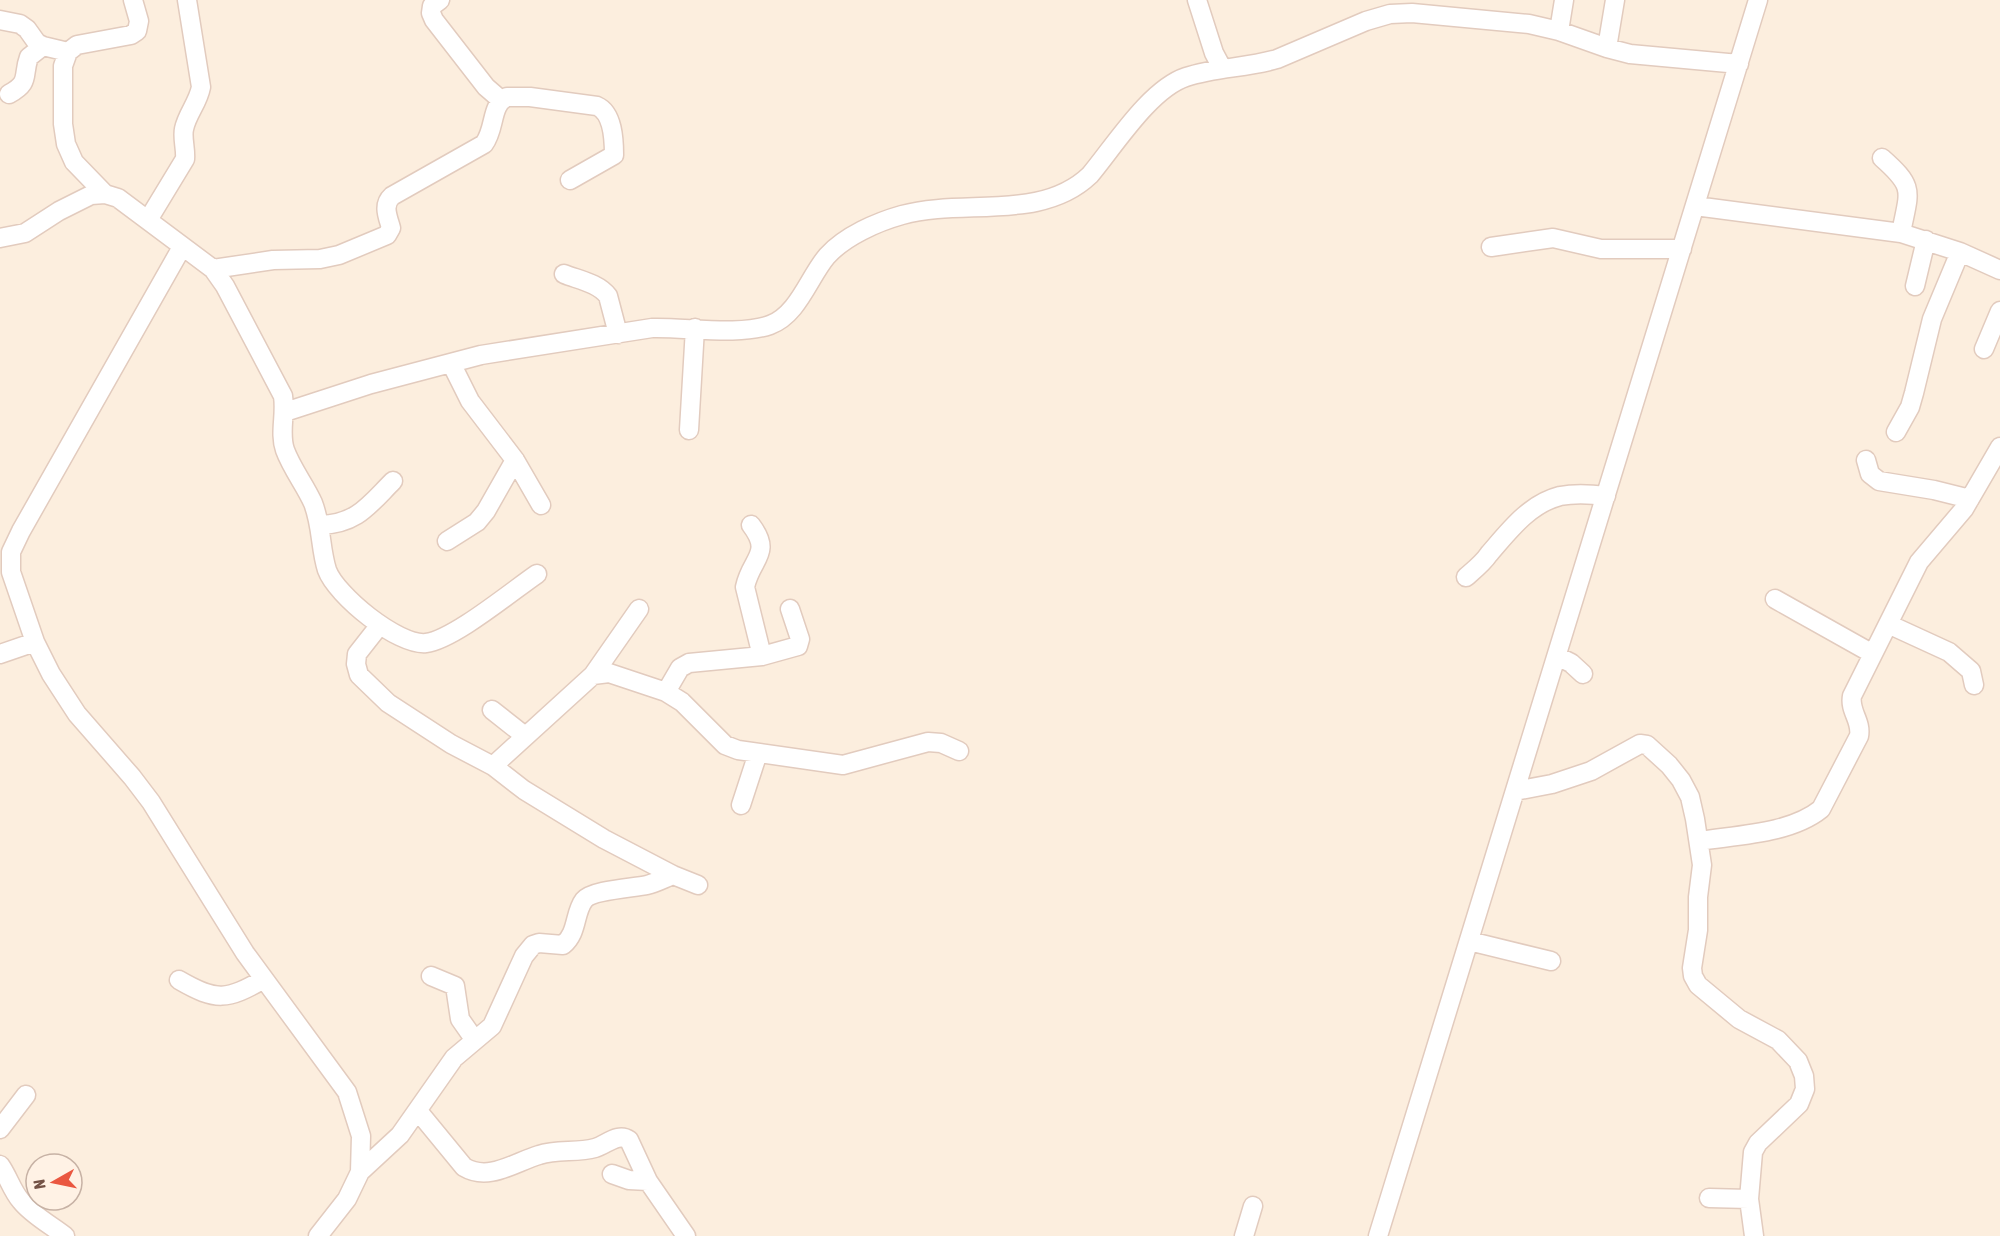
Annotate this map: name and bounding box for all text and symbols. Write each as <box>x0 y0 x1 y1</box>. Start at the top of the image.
north arrow <box>24 1152 84 1212</box>
text: N <box>30 1178 49 1190</box>

